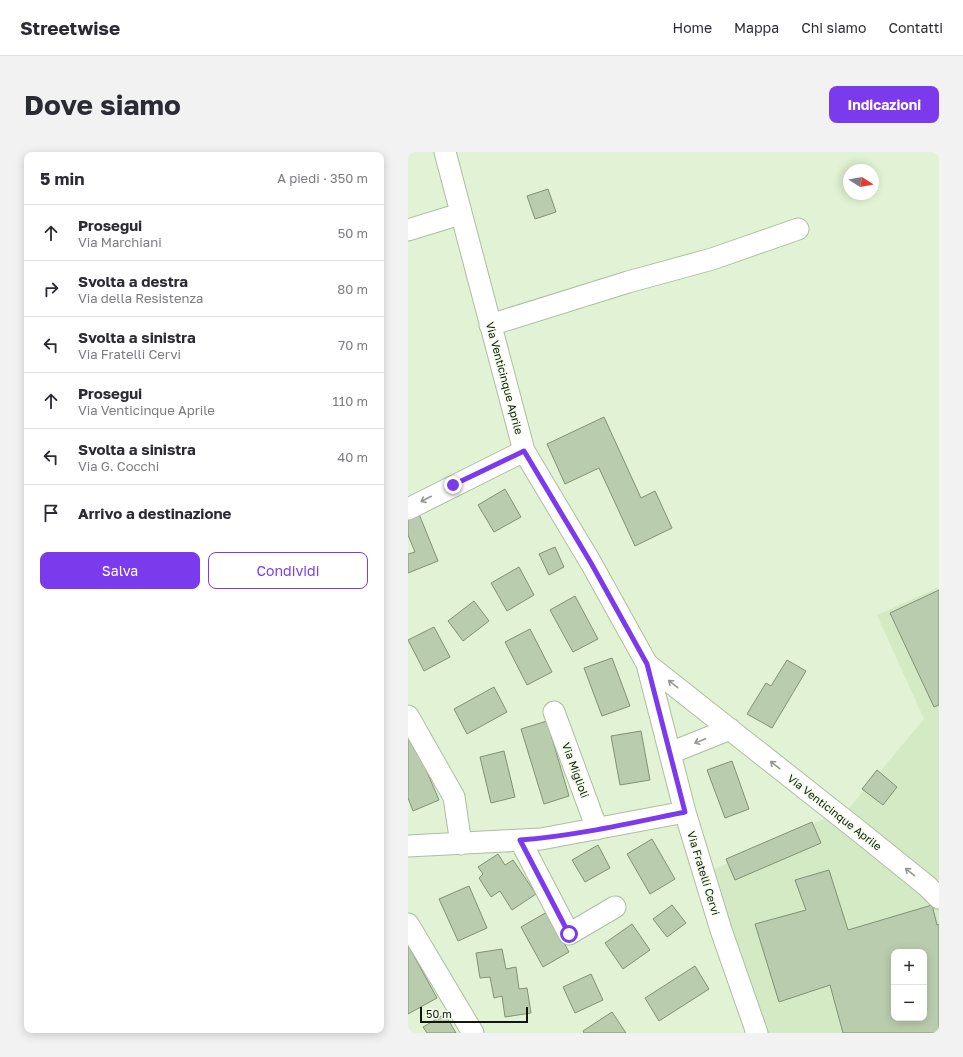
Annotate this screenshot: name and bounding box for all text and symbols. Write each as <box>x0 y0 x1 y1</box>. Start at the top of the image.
text: Streetwise <box>20 16 120 39</box>
text: Home <box>673 19 712 36</box>
text: Mappa <box>734 19 779 36</box>
text: Chi siamo <box>801 19 866 36</box>
text: Contatti <box>888 19 943 36</box>
button: Indicazioni <box>829 86 939 123</box>
text: Dove siamo <box>24 88 181 121</box>
north arrow <box>843 164 879 200</box>
text: 5 min <box>40 168 84 189</box>
text: A piedi · 350 m <box>277 170 368 186</box>
text: Prosegui <box>78 216 142 234</box>
icon: ahead <box>40 222 62 244</box>
text: 50 m <box>338 225 368 241</box>
text: Via Marchiani <box>78 234 162 250</box>
text: Svolta a destra <box>78 272 188 290</box>
icon: right <box>40 278 62 300</box>
text: 80 m <box>337 281 368 297</box>
text: Via della Resistenza <box>78 290 203 306</box>
street label: Via Venticinque Aprile <box>484 320 526 436</box>
text: Svolta a sinistra <box>78 328 196 346</box>
icon: left <box>40 334 62 356</box>
text: 70 m <box>338 337 368 353</box>
text: Via Fratelli Cervi <box>78 346 181 362</box>
text: Prosegui <box>78 384 142 402</box>
icon: ahead <box>40 390 62 412</box>
text: 110 m <box>333 393 368 409</box>
text: Via Venticinque Aprile <box>78 402 215 418</box>
text: Svolta a sinistra <box>78 440 196 458</box>
icon: left <box>40 446 62 468</box>
text: 40 m <box>337 449 368 465</box>
text: Via G. Cocchi <box>78 458 159 474</box>
route end <box>444 476 462 494</box>
one-way arrow <box>421 496 433 503</box>
icon: arrive <box>40 502 62 524</box>
text: Arrivo a destinazione <box>78 504 231 522</box>
button: Salva <box>40 552 200 589</box>
button: Condividi <box>208 552 368 589</box>
one-way arrow <box>668 680 679 689</box>
one-way arrow <box>694 737 706 745</box>
street label: Via Miglioli <box>560 741 592 800</box>
one-way arrow <box>770 761 781 769</box>
street label: Via Venticinque Aprile <box>785 771 885 853</box>
street label: Via Fratelli Cervi <box>685 829 723 917</box>
one-way arrow <box>904 868 915 876</box>
route start <box>560 925 578 943</box>
map controls <box>891 949 927 1021</box>
button: + <box>891 949 927 985</box>
button: − <box>891 985 927 1021</box>
scale bar <box>420 1005 528 1024</box>
text: 50 m <box>426 1007 452 1020</box>

